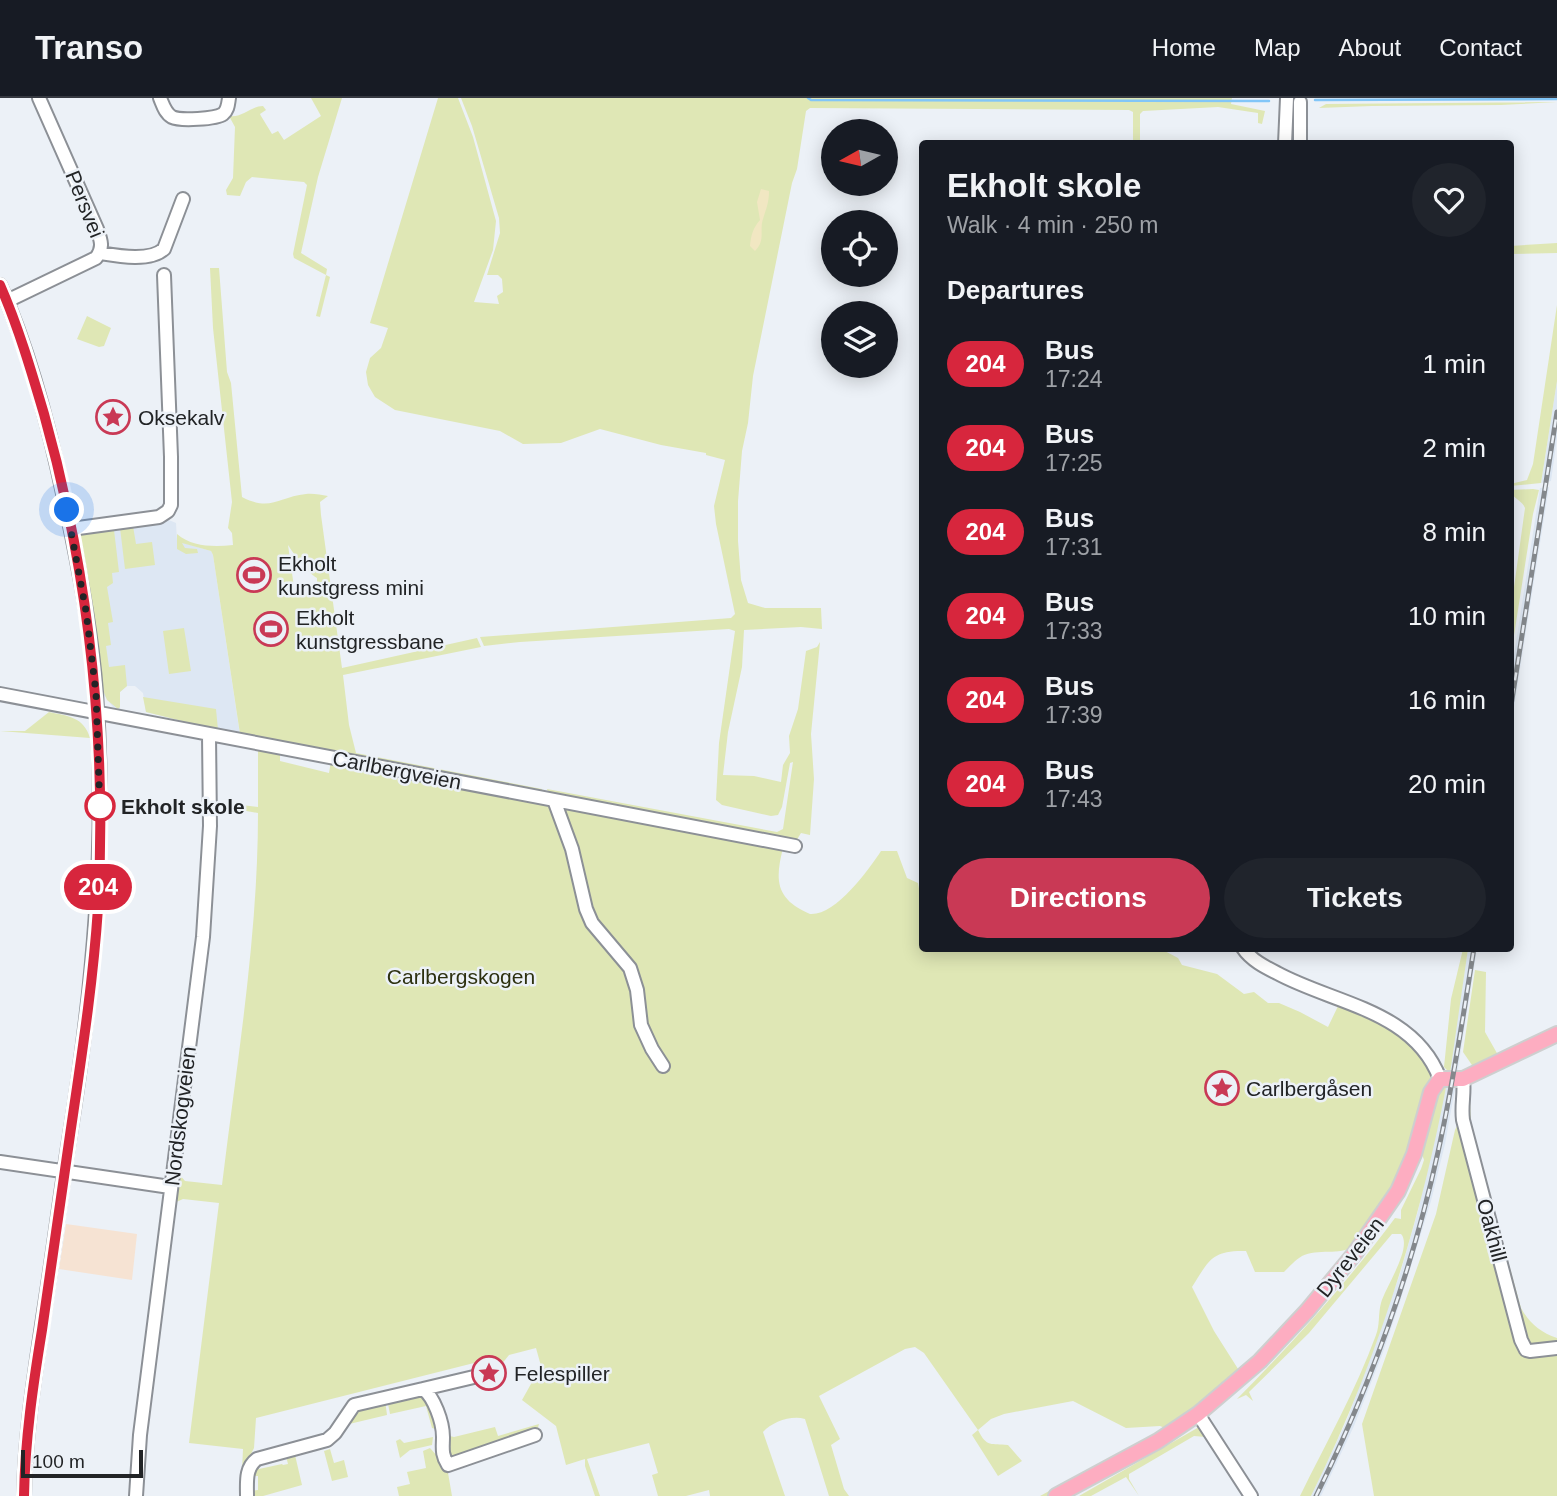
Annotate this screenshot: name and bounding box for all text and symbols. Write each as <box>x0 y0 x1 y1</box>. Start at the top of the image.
text: Transo <box>35 29 143 66</box>
text: Home <box>1152 34 1216 61</box>
text: Map <box>1254 34 1301 61</box>
text: About <box>1339 34 1401 61</box>
text: Contact <box>1439 34 1522 61</box>
north arrow <box>821 119 898 196</box>
map controls <box>821 119 898 378</box>
button: heart <box>1412 163 1486 237</box>
street label: Persvei <box>61 167 109 241</box>
text: Ekholt skole <box>947 167 1141 204</box>
button: locate <box>821 210 898 287</box>
text: Walk · 4 min · 250 m <box>947 212 1158 238</box>
text: Departures <box>947 275 1084 305</box>
button: layers <box>821 301 898 378</box>
text: Bus <box>1045 335 1094 365</box>
text: 1 min <box>1422 349 1486 379</box>
text: 204 <box>965 350 1006 377</box>
text: 17:24 <box>1045 366 1103 392</box>
place icon: Oksekalv <box>94 398 132 436</box>
place label: Oksekalv <box>138 406 225 429</box>
text: Bus <box>1045 419 1094 449</box>
text: 2 min <box>1422 433 1486 463</box>
text: 204 <box>965 434 1006 461</box>
text: 17:25 <box>1045 450 1103 476</box>
your location <box>49 492 84 527</box>
text: Bus <box>1045 503 1094 533</box>
text: 8 min <box>1422 517 1486 547</box>
text: 204 <box>965 518 1006 545</box>
text: 17:31 <box>1045 534 1103 560</box>
place label: Ekholt kunstgress mini <box>278 552 424 599</box>
sports icon: Ekholt kunstgress mini <box>235 556 273 594</box>
text: Bus <box>1045 587 1094 617</box>
text: 10 min <box>1408 601 1486 631</box>
text: 204 <box>965 602 1006 629</box>
place label: Ekholt kunstgressbane <box>296 606 444 653</box>
sports icon: Ekholt kunstgressbane <box>252 610 290 648</box>
text: 17:33 <box>1045 618 1103 644</box>
text: Bus <box>1045 671 1094 701</box>
text: 16 min <box>1408 685 1486 715</box>
text: 204 <box>965 686 1006 713</box>
text: 17:39 <box>1045 702 1103 728</box>
street label: Carlbergveien <box>331 746 463 794</box>
text: Bus <box>1045 755 1094 785</box>
text: 20 min <box>1408 769 1486 799</box>
text: 204 <box>965 770 1006 797</box>
text: 17:43 <box>1045 786 1103 812</box>
marker: Ekholt skole <box>85 791 115 821</box>
place label: Ekholt skole <box>121 795 245 818</box>
button: Directions <box>947 858 1210 938</box>
button: Tickets <box>1224 858 1486 938</box>
line badge: 204 <box>58 864 138 910</box>
text: 204 <box>78 873 118 900</box>
park label: Carlbergskogen <box>387 965 535 988</box>
street label: Nordskogveien <box>160 1045 200 1187</box>
place icon: Carlbergåsen <box>1203 1069 1241 1107</box>
place label: Carlbergåsen <box>1246 1077 1372 1100</box>
street label: Oakhill <box>1473 1196 1511 1264</box>
street label: Dyreveien <box>1312 1213 1388 1301</box>
place icon: Felespiller <box>470 1354 508 1392</box>
place label: Felespiller <box>514 1362 610 1385</box>
scale bar <box>21 1447 144 1479</box>
text: 100 m <box>32 1451 85 1472</box>

